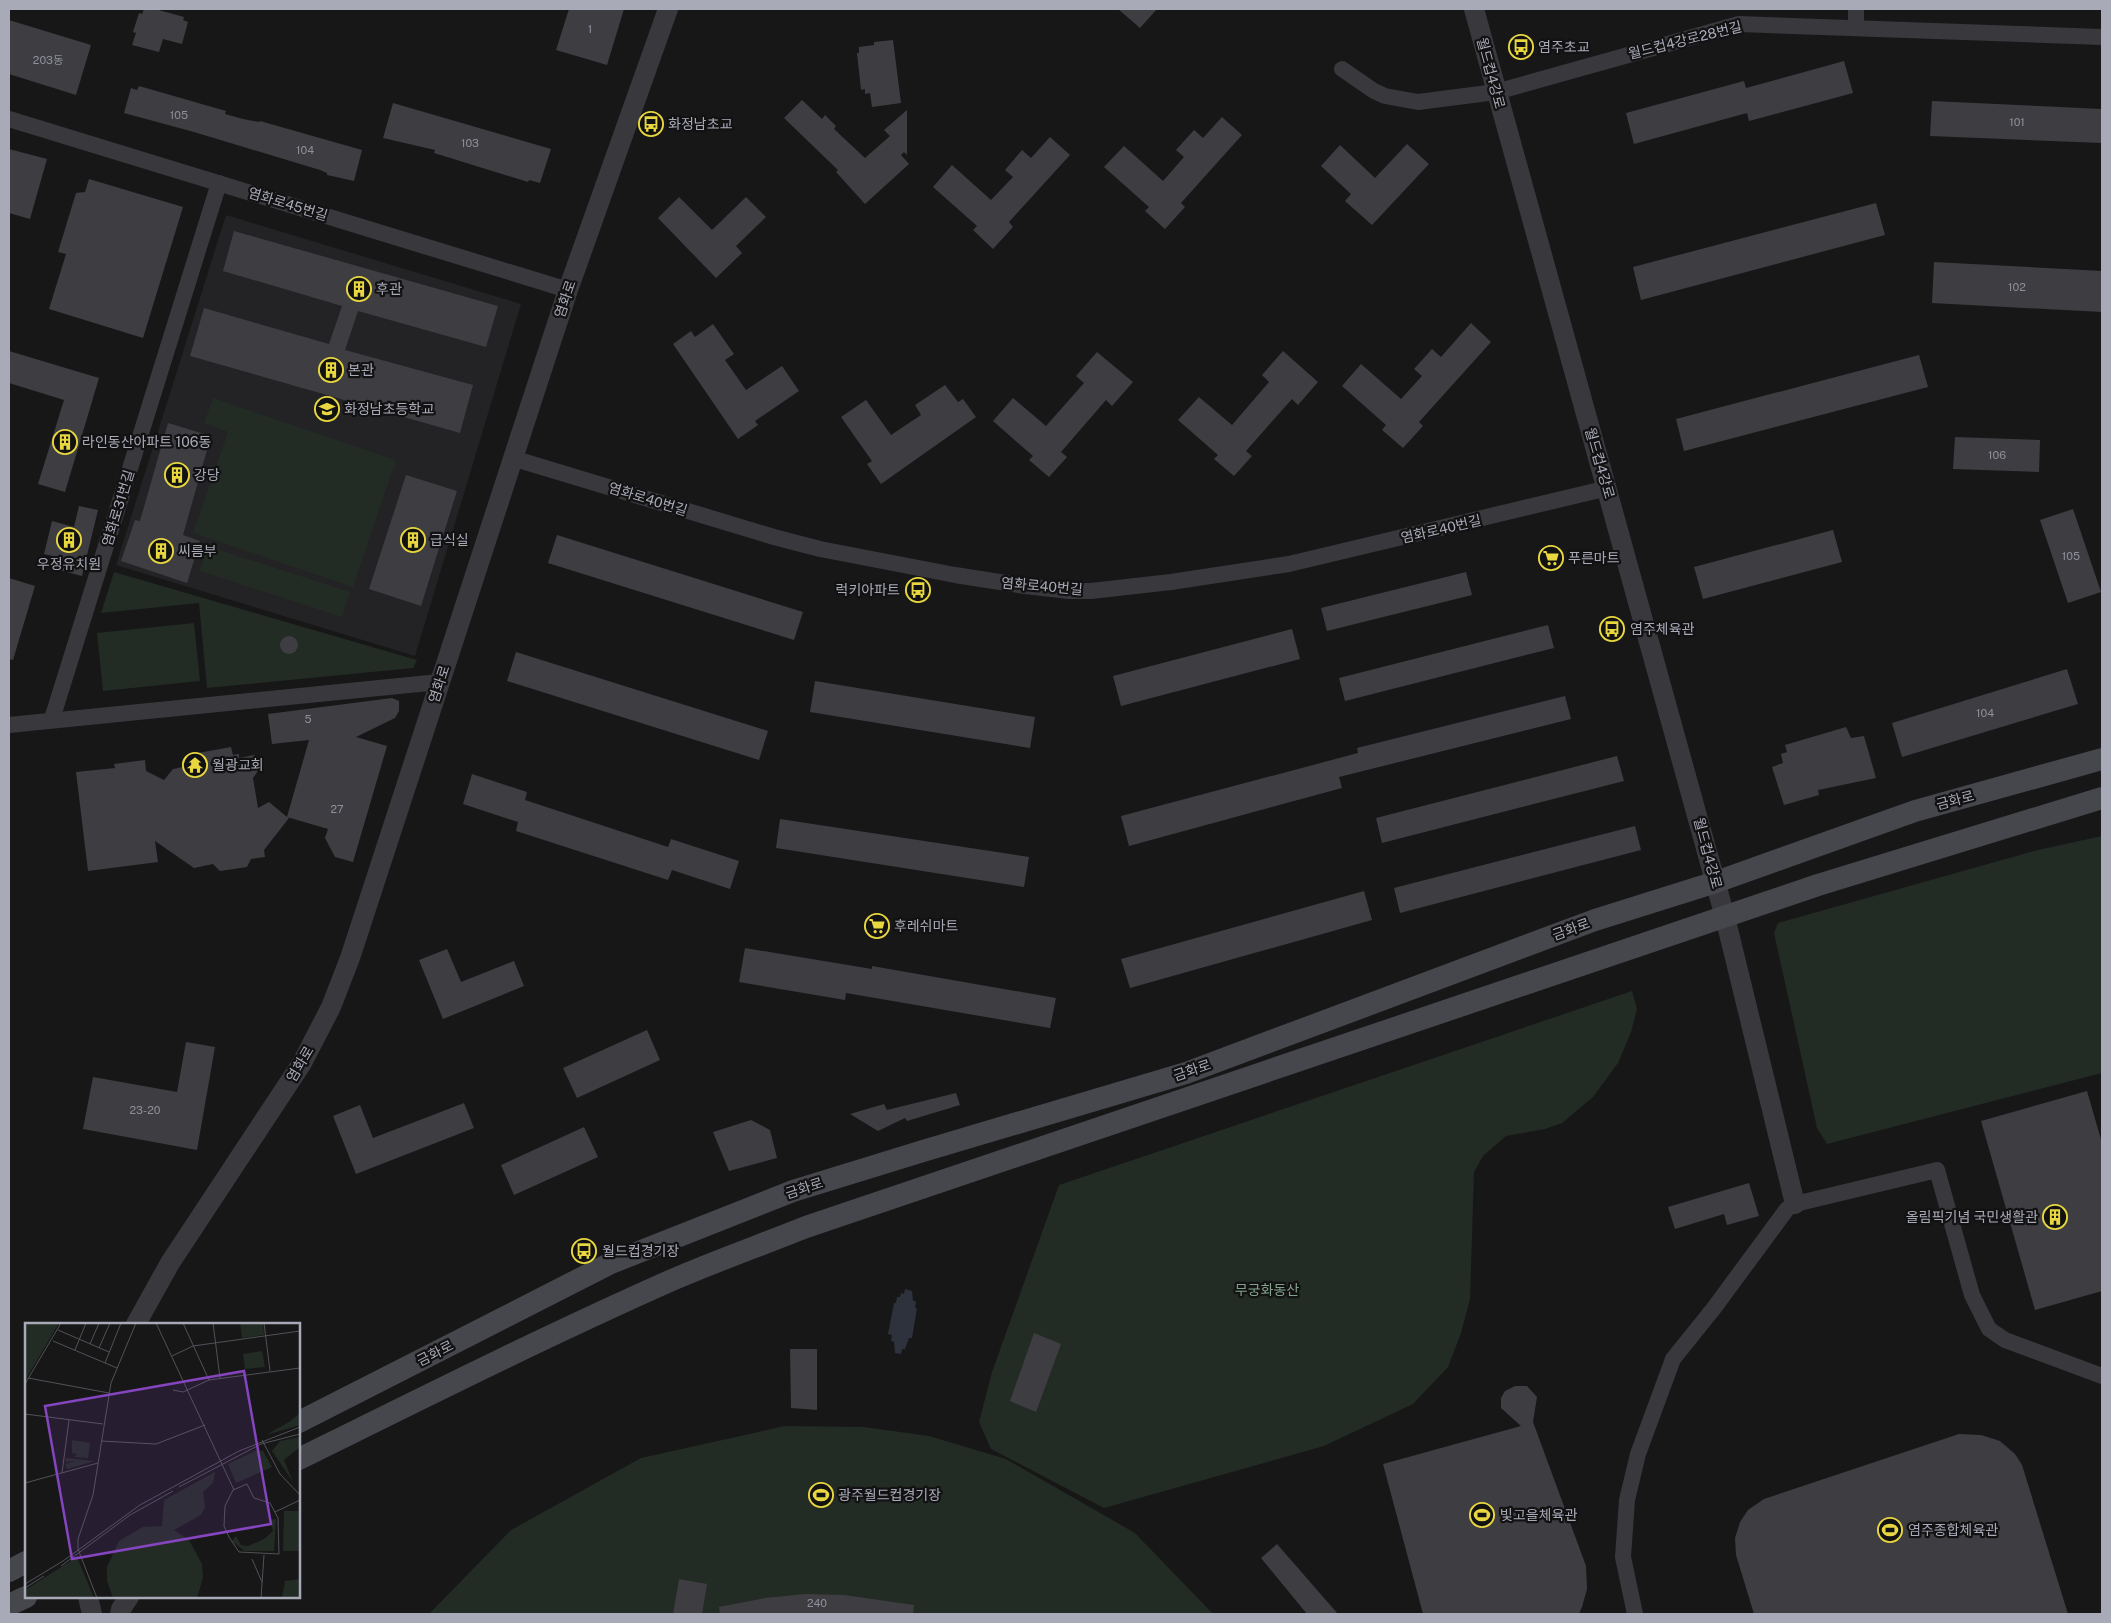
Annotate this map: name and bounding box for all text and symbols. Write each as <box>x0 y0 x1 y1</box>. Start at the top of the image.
street label: 월드컵4강로28번길 <box>1627 18 1743 62</box>
house number: 1 <box>588 23 592 35</box>
bus stop icon: 염주초교 <box>1508 34 1534 60</box>
street label: 월드컵4강로 <box>1474 36 1508 111</box>
place label: 염주초교 <box>1538 39 1590 55</box>
house number: 203동 <box>33 54 63 66</box>
house number: 105 <box>170 109 188 121</box>
bus stop icon: 화정남초교 <box>638 111 664 137</box>
place label: 화정남초교 <box>668 116 733 132</box>
house number: 101 <box>2009 116 2025 128</box>
house number: 103 <box>461 137 479 149</box>
house number: 104 <box>296 144 314 156</box>
street label: 염화로45번길 <box>246 184 330 224</box>
building icon: 후관 <box>346 276 372 302</box>
street label: 염화로 <box>551 278 579 320</box>
place label: 후관 <box>376 281 402 297</box>
house number: 102 <box>2008 281 2026 293</box>
building icon: 본관 <box>318 357 344 383</box>
place label: 본관 <box>348 362 374 378</box>
school or university icon: 화정남초등학교 <box>314 396 340 422</box>
place label: 화정남초등학교 <box>344 401 434 417</box>
street label: 월드컵4강로 <box>1582 426 1618 500</box>
building icon: 라인동산아파트 106동 <box>52 429 78 455</box>
place label: 라인동산아파트 106동 <box>82 434 211 450</box>
house number: 106 <box>1988 449 2006 461</box>
building icon: 강당 <box>164 462 190 488</box>
place label: 강당 <box>194 467 220 483</box>
street label: 염화로31번길 <box>99 468 137 548</box>
street label: 염화로40번길 <box>607 479 689 519</box>
street label: 염화로40번길 <box>1399 512 1483 546</box>
building icon: 우정유치원 <box>56 527 82 553</box>
building icon: 급식실 <box>400 527 426 553</box>
place label: 급식실 <box>430 532 469 548</box>
building icon: 씨름부 <box>148 538 174 564</box>
place label: 씨름부 <box>178 543 217 559</box>
supermarket icon: 푸른마트 <box>1538 545 1564 571</box>
place label: 푸른마트 <box>1568 550 1620 566</box>
house number: 105 <box>2062 550 2080 562</box>
place label: 우정유치원 <box>37 556 101 572</box>
street label: 염화로40번길 <box>1001 574 1083 598</box>
bus stop icon: 럭키아파트 <box>905 577 931 603</box>
place label: 럭키아파트 <box>836 582 900 598</box>
bus stop icon: 염주체육관 <box>1599 616 1625 642</box>
place label: 염주체육관 <box>1630 621 1695 637</box>
street label: 염화로 <box>425 663 453 705</box>
house number: 104 <box>1976 707 1994 719</box>
house number: 5 <box>304 713 312 725</box>
temple icon: 월광교회 <box>182 752 208 778</box>
place label: 월광교회 <box>212 757 264 773</box>
street label: 금화로 <box>1934 787 1976 813</box>
house number: 27 <box>330 803 344 815</box>
street label: 월드컵4강로 <box>1691 816 1725 891</box>
supermarket icon: 후레쉬마트 <box>864 913 890 939</box>
street label: 금화로 <box>1550 915 1592 943</box>
place label: 후레쉬마트 <box>894 918 959 934</box>
street label: 염화로 <box>283 1043 317 1085</box>
street label: 금화로 <box>1171 1056 1213 1084</box>
house number: 23-20 <box>130 1104 161 1116</box>
street label: 금화로 <box>783 1174 825 1202</box>
building icon: 올림픽기념 국민생활관 <box>2042 1204 2068 1230</box>
place label: 올림픽기념 국민생활관 <box>1906 1209 2038 1225</box>
bus stop icon: 월드컵경기장 <box>571 1238 597 1264</box>
place label: 월드컵경기장 <box>602 1243 679 1259</box>
park label: 무궁화동산 <box>1235 1282 1299 1298</box>
inset map <box>25 1323 300 1598</box>
street label: 금화로 <box>414 1337 456 1369</box>
sports icon: 광주월드컵경기장 <box>808 1482 834 1508</box>
place label: 광주월드컵경기장 <box>838 1487 941 1503</box>
sports icon: 빛고을체육관 <box>1469 1502 1495 1528</box>
place label: 빛고을체육관 <box>1500 1507 1577 1523</box>
sports icon: 염주종합체육관 <box>1877 1517 1903 1543</box>
place label: 염주종합체육관 <box>1908 1522 1998 1538</box>
house number: 240 <box>807 1597 827 1609</box>

